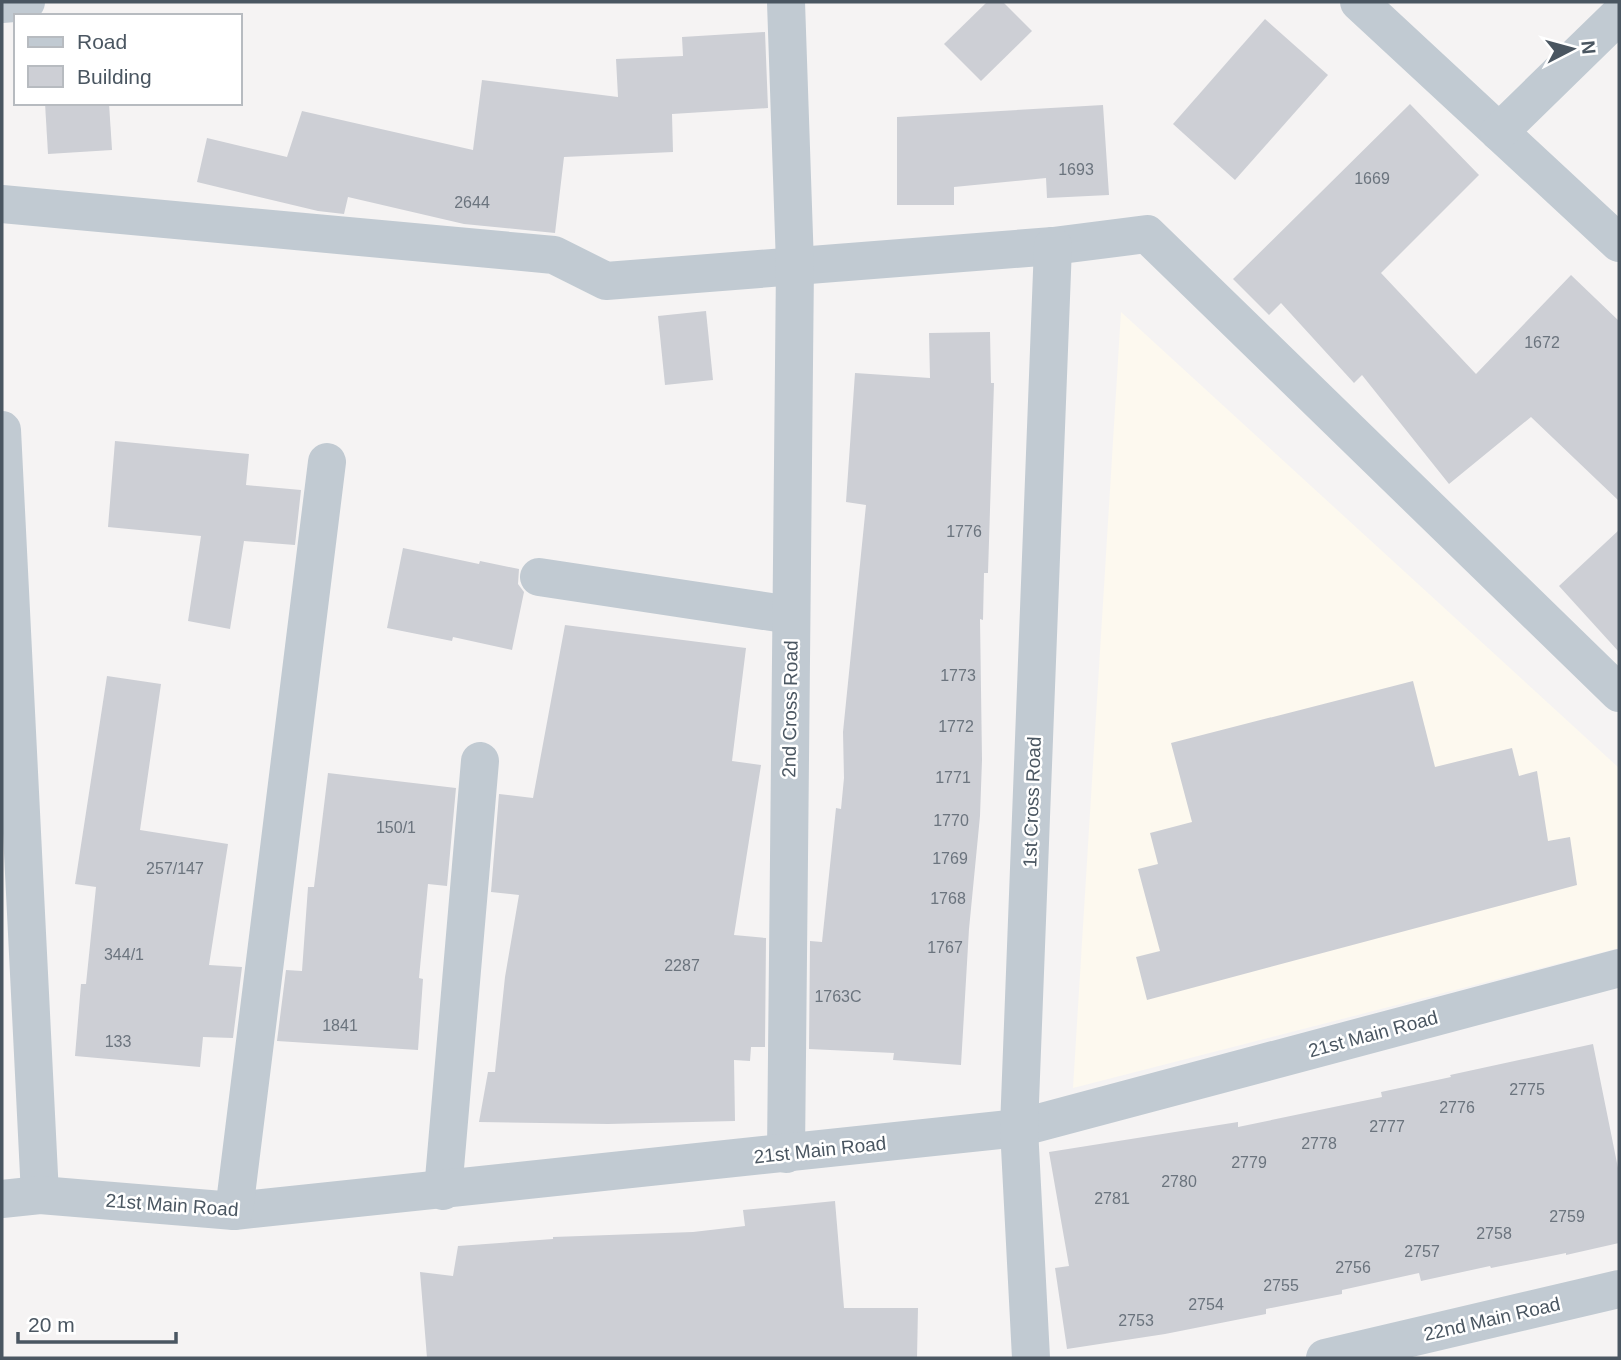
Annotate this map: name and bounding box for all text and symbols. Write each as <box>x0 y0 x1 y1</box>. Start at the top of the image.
legend <box>14 14 242 105</box>
north arrow <box>1537 14 1607 84</box>
text: Road <box>77 30 127 53</box>
text: N <box>1577 39 1600 55</box>
text: Building <box>77 65 152 88</box>
house number: 1693 <box>1058 161 1094 178</box>
house number: 1669 <box>1354 170 1390 187</box>
house number: 2644 <box>454 194 490 211</box>
house number: 1672 <box>1524 334 1560 351</box>
house number: 1776 <box>946 523 982 540</box>
street label: 2nd Cross Road <box>778 640 802 778</box>
house number: 1773 <box>940 667 976 684</box>
house number: 1772 <box>938 718 974 735</box>
street label: 1st Cross Road <box>1019 736 1045 868</box>
house number: 1771 <box>935 769 971 786</box>
house number: 1770 <box>933 812 969 829</box>
house number: 150/1 <box>376 819 416 836</box>
house number: 1769 <box>932 850 968 867</box>
house number: 257/147 <box>146 860 204 877</box>
house number: 1768 <box>930 890 966 907</box>
house number: 1767 <box>927 939 963 956</box>
house number: 344/1 <box>104 946 144 963</box>
house number: 2287 <box>664 957 700 974</box>
house number: 1763C <box>814 988 862 1005</box>
street label: 21st Main Road <box>1306 1007 1440 1061</box>
house number: 1841 <box>322 1017 358 1034</box>
house number: 133 <box>105 1033 131 1050</box>
house number: 2775 <box>1509 1081 1545 1098</box>
house number: 2776 <box>1439 1099 1475 1116</box>
house number: 2777 <box>1369 1118 1405 1135</box>
street label: 21st Main Road <box>753 1133 887 1167</box>
house number: 2778 <box>1301 1135 1337 1152</box>
house number: 2779 <box>1231 1154 1267 1171</box>
house number: 2780 <box>1161 1173 1197 1190</box>
street label: 21st Main Road <box>105 1190 239 1220</box>
house number: 2781 <box>1094 1190 1130 1207</box>
house number: 2759 <box>1549 1208 1585 1225</box>
house number: 2758 <box>1476 1225 1512 1242</box>
house number: 2757 <box>1404 1243 1440 1260</box>
house number: 2756 <box>1335 1259 1371 1276</box>
house number: 2755 <box>1263 1277 1299 1294</box>
street label: 22nd Main Road <box>1422 1293 1562 1345</box>
house number: 2754 <box>1188 1296 1224 1313</box>
scale bar <box>18 1300 175 1344</box>
house number: 2753 <box>1118 1312 1154 1329</box>
text: 20 m <box>28 1313 75 1336</box>

